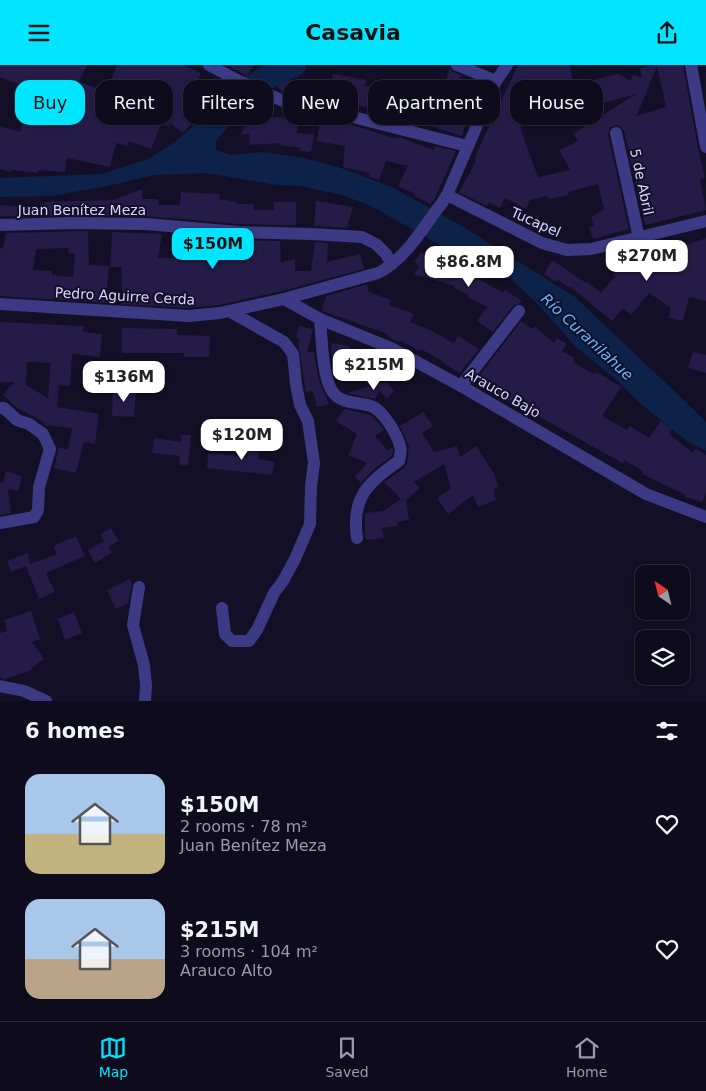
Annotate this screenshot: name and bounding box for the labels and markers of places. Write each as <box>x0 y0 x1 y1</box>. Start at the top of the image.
pin: $150M <box>178 227 248 270</box>
pin: $270M <box>612 239 682 282</box>
pin: $86.8M <box>428 245 510 288</box>
pin: $215M <box>339 349 409 391</box>
pin: $136M <box>89 361 159 403</box>
pin: $120M <box>207 419 277 461</box>

